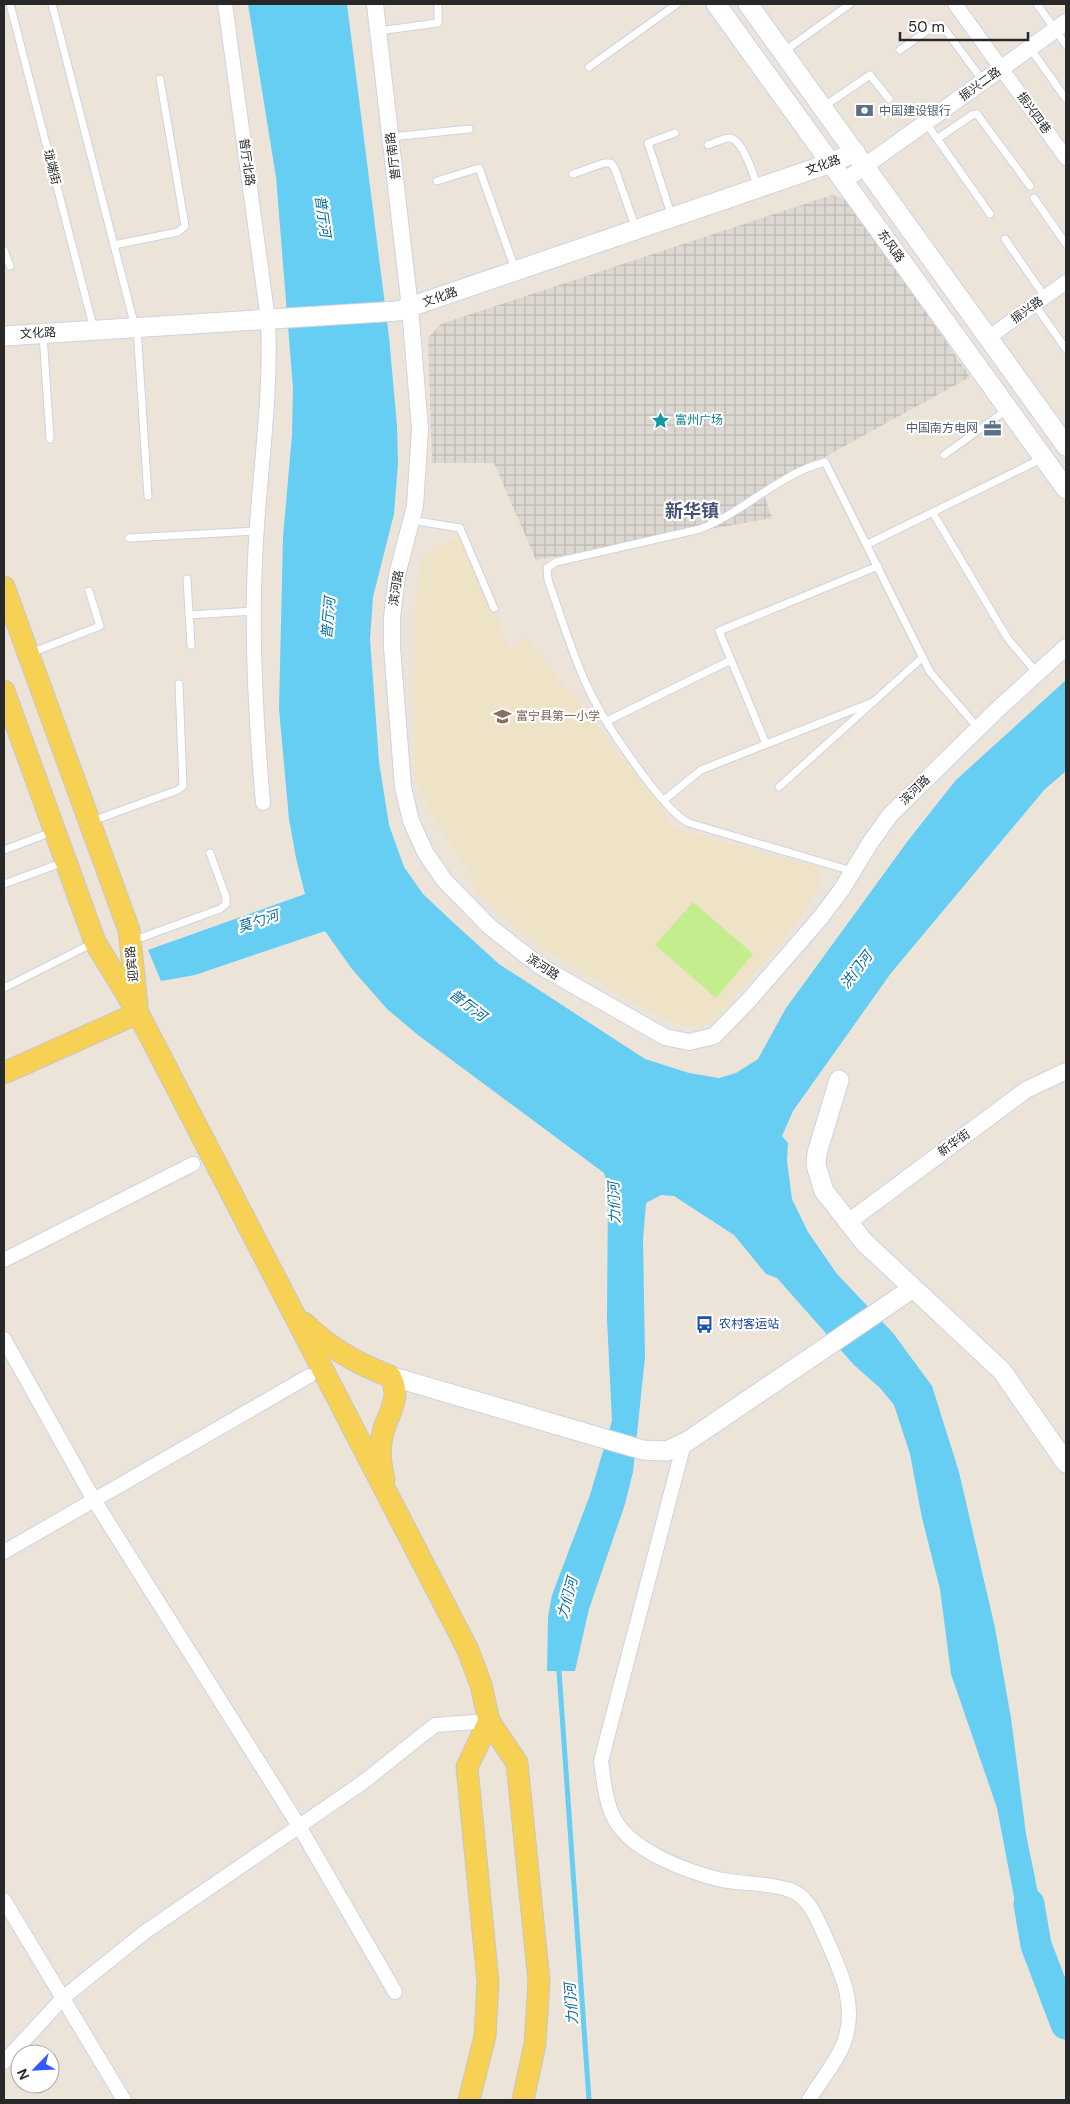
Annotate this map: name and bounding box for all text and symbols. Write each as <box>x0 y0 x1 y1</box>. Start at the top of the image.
scale bar <box>900 10 1028 42</box>
text: 50 m <box>908 17 945 37</box>
street label: 振兴二路 <box>956 63 1004 105</box>
street label: 振兴四巷 <box>1013 89 1055 137</box>
bank icon: 中国建设银行 <box>855 101 875 121</box>
place label: 中国建设银行 <box>879 103 951 119</box>
street label: 普厅南路 <box>382 131 404 181</box>
street label: 普厅北路 <box>236 137 258 187</box>
street label: 珑端街 <box>40 148 64 186</box>
street label: 文化路 <box>803 151 843 179</box>
water label: 普厅河 <box>311 194 335 241</box>
street label: 东风路 <box>874 227 908 265</box>
street label: 文化路 <box>420 284 460 310</box>
street label: 振兴路 <box>1008 293 1046 327</box>
street label: 文化路 <box>20 324 56 342</box>
place icon: 富州广场 <box>651 410 671 430</box>
place label: 富州广场 <box>675 412 723 428</box>
office icon: 中国南方电网 <box>982 418 1002 438</box>
place label: 中国南方电网 <box>906 420 978 436</box>
district label: 新华镇 <box>665 499 719 523</box>
street label: 滨河路 <box>385 569 407 607</box>
water label: 普厅河 <box>317 593 339 640</box>
school or university icon: 富宁县第一小学 <box>492 706 512 726</box>
place label: 富宁县第一小学 <box>516 708 600 724</box>
street label: 滨河路 <box>896 772 934 808</box>
water label: 莫勺河 <box>235 905 284 936</box>
street label: 迎宾路 <box>122 945 142 983</box>
water label: 洪门河 <box>836 945 878 992</box>
street label: 滨河路 <box>524 950 562 984</box>
water label: 普厅河 <box>446 985 493 1027</box>
street label: 新华街 <box>935 1126 973 1160</box>
water label: 力们河 <box>604 1179 624 1224</box>
bus stop icon: 农村客运站 <box>695 1314 715 1334</box>
place label: 农村客运站 <box>719 1316 779 1332</box>
water label: 力们河 <box>553 1572 582 1621</box>
water label: 力们河 <box>560 1979 581 2026</box>
north arrow <box>10 2044 60 2094</box>
text: N <box>13 2066 33 2083</box>

